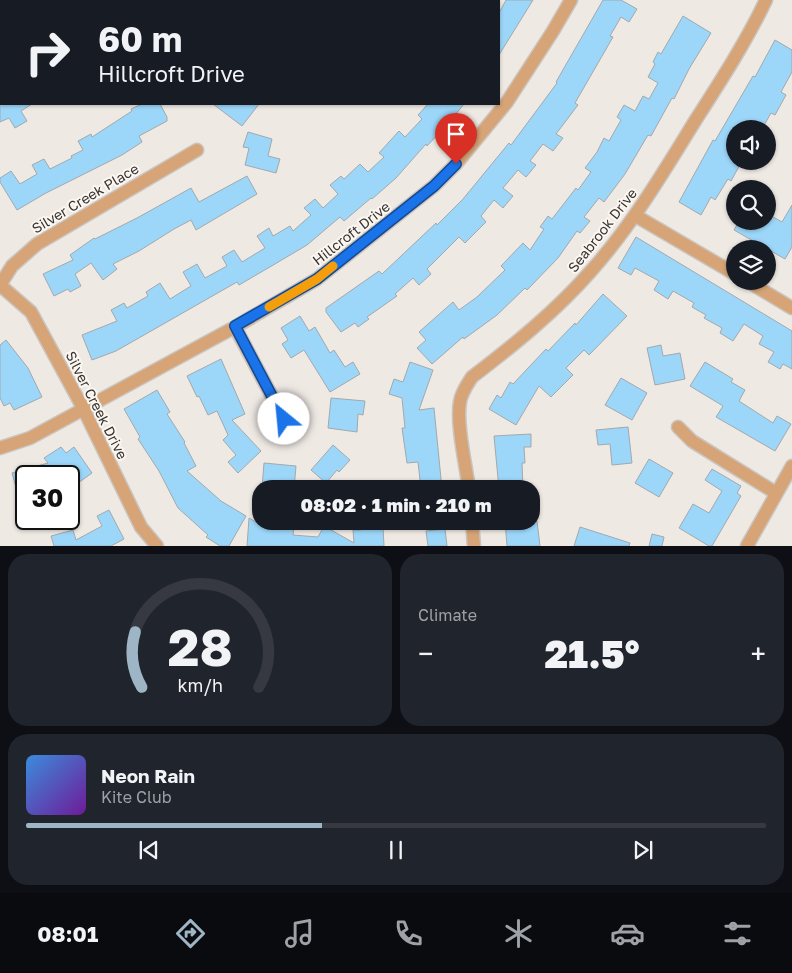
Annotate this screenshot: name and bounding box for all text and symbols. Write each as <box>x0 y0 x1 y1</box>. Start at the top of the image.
text: 60 m <box>98 18 182 60</box>
icon: right <box>15 20 80 85</box>
text: Hillcroft Drive <box>98 60 245 87</box>
pin <box>435 113 477 164</box>
icon: arrive <box>442 120 470 148</box>
map controls <box>726 120 776 290</box>
button: sound <box>726 120 776 170</box>
street label: Silver Creek Place <box>29 159 141 237</box>
button: search <box>726 180 776 230</box>
street label: Seabrook Drive <box>564 185 640 275</box>
street label: Hillcroft Drive <box>309 198 393 268</box>
button: layers <box>726 240 776 290</box>
street label: Silver Creek Drive <box>62 348 132 462</box>
position arrow <box>257 392 309 444</box>
speed limit sign: 30 <box>15 465 80 530</box>
text: 08:02 · 1 min · 210 m <box>300 493 492 516</box>
text: Climate <box>418 605 477 625</box>
text: 28 <box>167 615 233 677</box>
text: 21.5° <box>545 631 639 676</box>
text: − <box>418 637 433 670</box>
text: + <box>751 637 766 670</box>
text: km/h <box>177 674 223 696</box>
text: Neon Rain <box>101 764 195 787</box>
text: Kite Club <box>101 787 172 807</box>
icon: previous <box>135 836 163 864</box>
icon: pause <box>382 836 410 864</box>
icon: next <box>629 836 657 864</box>
icon: directions <box>173 916 208 951</box>
icon: music <box>282 916 317 951</box>
icon: phone <box>391 916 426 951</box>
icon: climate <box>501 916 536 951</box>
icon: car <box>610 916 645 951</box>
icon: filters <box>720 916 755 951</box>
text: 08:01 <box>37 920 98 947</box>

